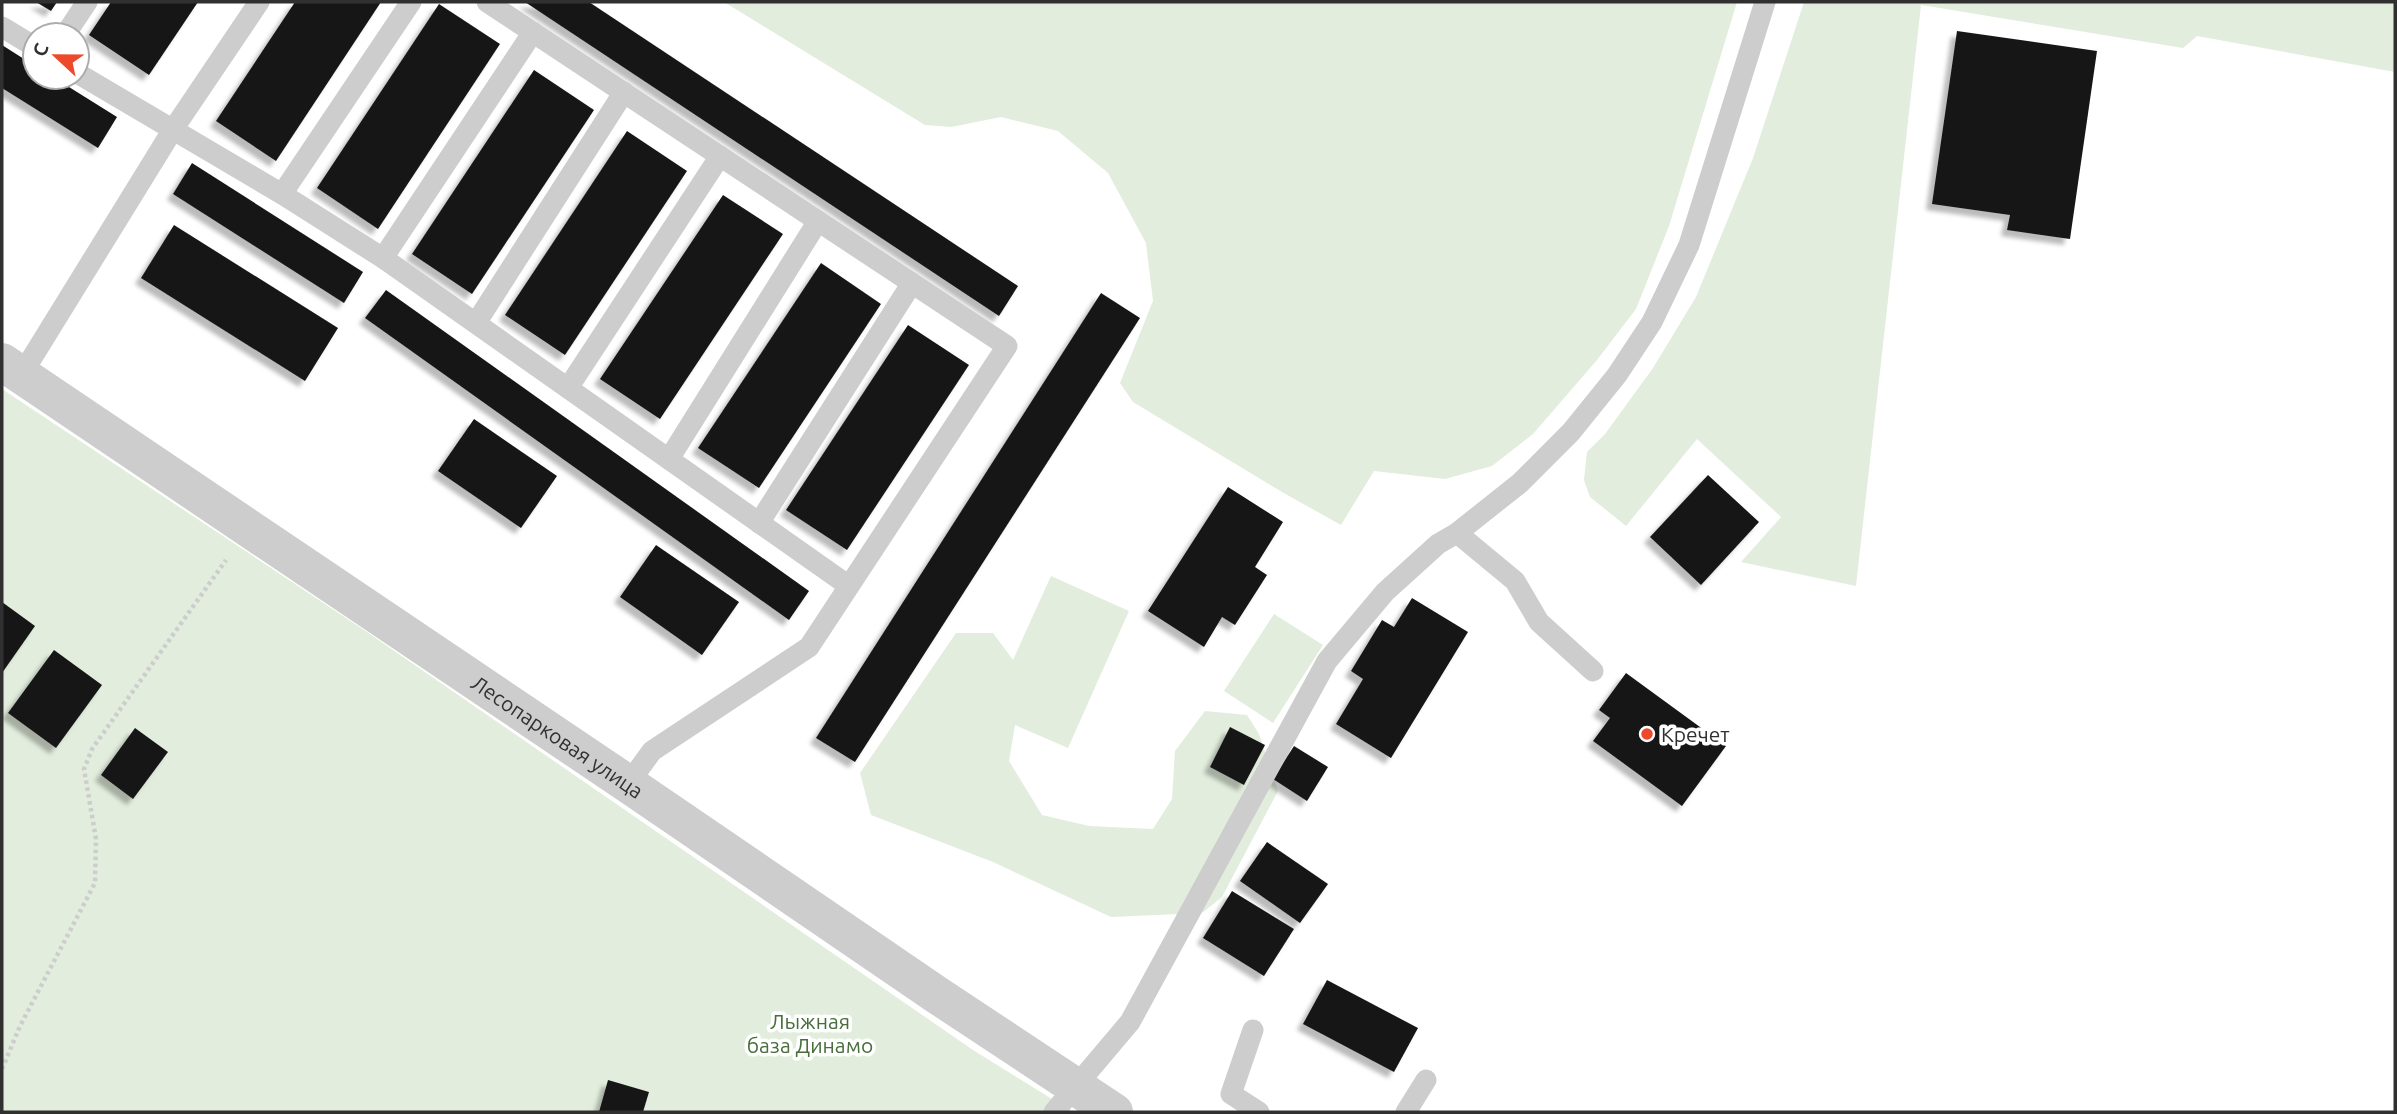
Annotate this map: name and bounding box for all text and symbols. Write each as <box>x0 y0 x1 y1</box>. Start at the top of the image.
north arrow <box>21 21 91 91</box>
text: С <box>28 40 53 59</box>
street label: Лесопарковая улица <box>467 670 648 803</box>
place label: Кречет <box>1661 722 1730 746</box>
marker: Кречет <box>1639 726 1655 742</box>
park label: Лыжная база Динамо <box>747 1009 873 1057</box>

